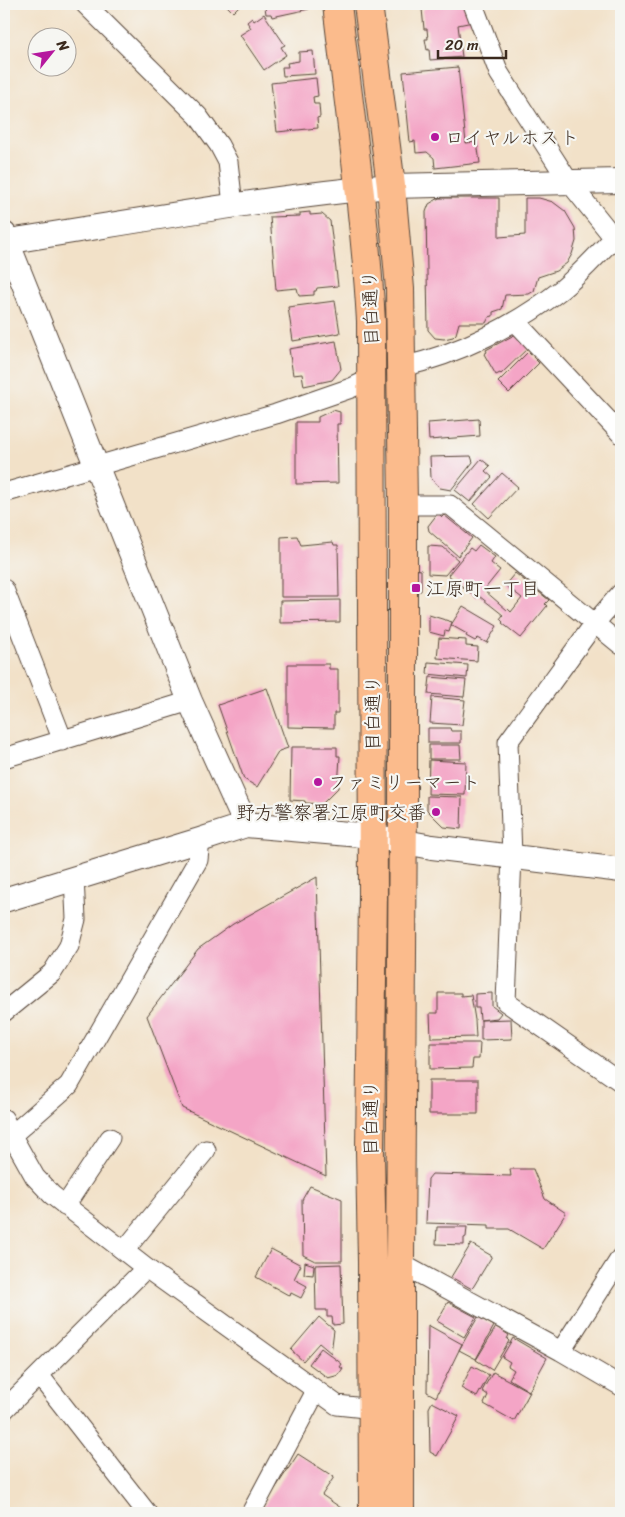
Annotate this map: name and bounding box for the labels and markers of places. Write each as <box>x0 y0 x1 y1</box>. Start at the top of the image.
place label: ロイヤルホスト <box>445 121 579 154</box>
marker: ロイヤルホスト <box>429 131 441 143</box>
place label: 江原町一丁目 <box>426 572 540 605</box>
marker: 江原町一丁目 <box>410 582 422 594</box>
place label: ファミリーマート <box>328 766 480 799</box>
marker: ファミリーマート <box>312 776 324 788</box>
place label: 野方警察署江原町交番 <box>236 796 426 829</box>
marker: 野方警察署江原町交番 <box>430 806 442 818</box>

